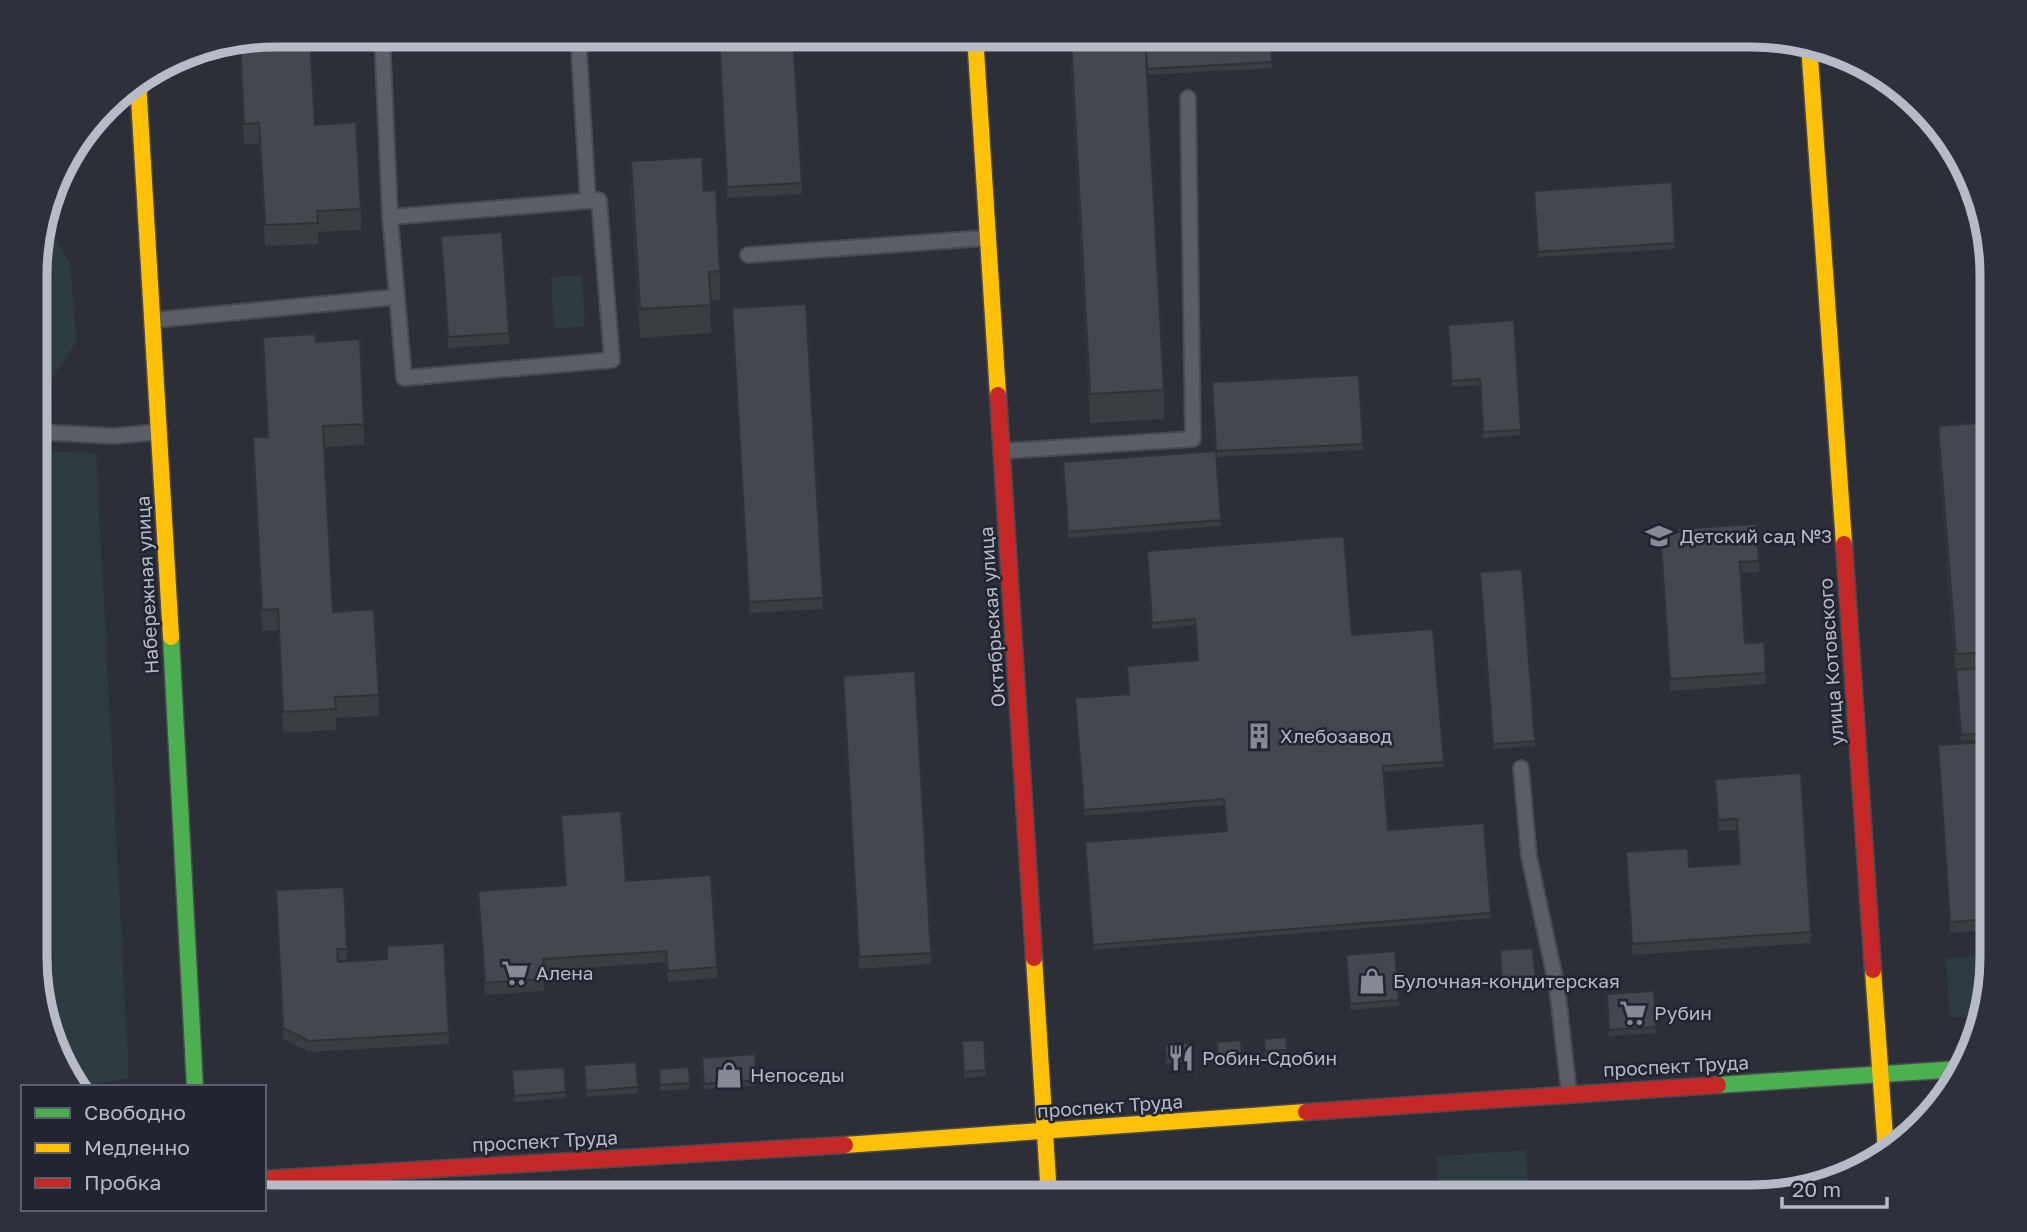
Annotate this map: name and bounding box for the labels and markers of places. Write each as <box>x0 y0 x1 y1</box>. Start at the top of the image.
school or university icon: Детский сад №3 <box>1644 521 1674 551</box>
place label: Детский сад №3 <box>1680 524 1832 547</box>
building icon: Хлебозавод <box>1244 721 1274 751</box>
place label: Хлебозавод <box>1280 724 1392 747</box>
supermarket icon: Алена <box>500 958 530 988</box>
place label: Алена <box>536 961 594 984</box>
shop icon: Булочная-кондитерская <box>1357 966 1387 996</box>
place label: Булочная-кондитерская <box>1393 969 1620 992</box>
supermarket icon: Рубин <box>1618 998 1648 1028</box>
place label: Рубин <box>1654 1001 1712 1024</box>
restaurant icon: Робин-Сдобин <box>1166 1043 1196 1073</box>
place label: Робин-Сдобин <box>1202 1046 1337 1069</box>
shop icon: Непоседы <box>714 1060 744 1090</box>
place label: Непоседы <box>750 1063 845 1086</box>

